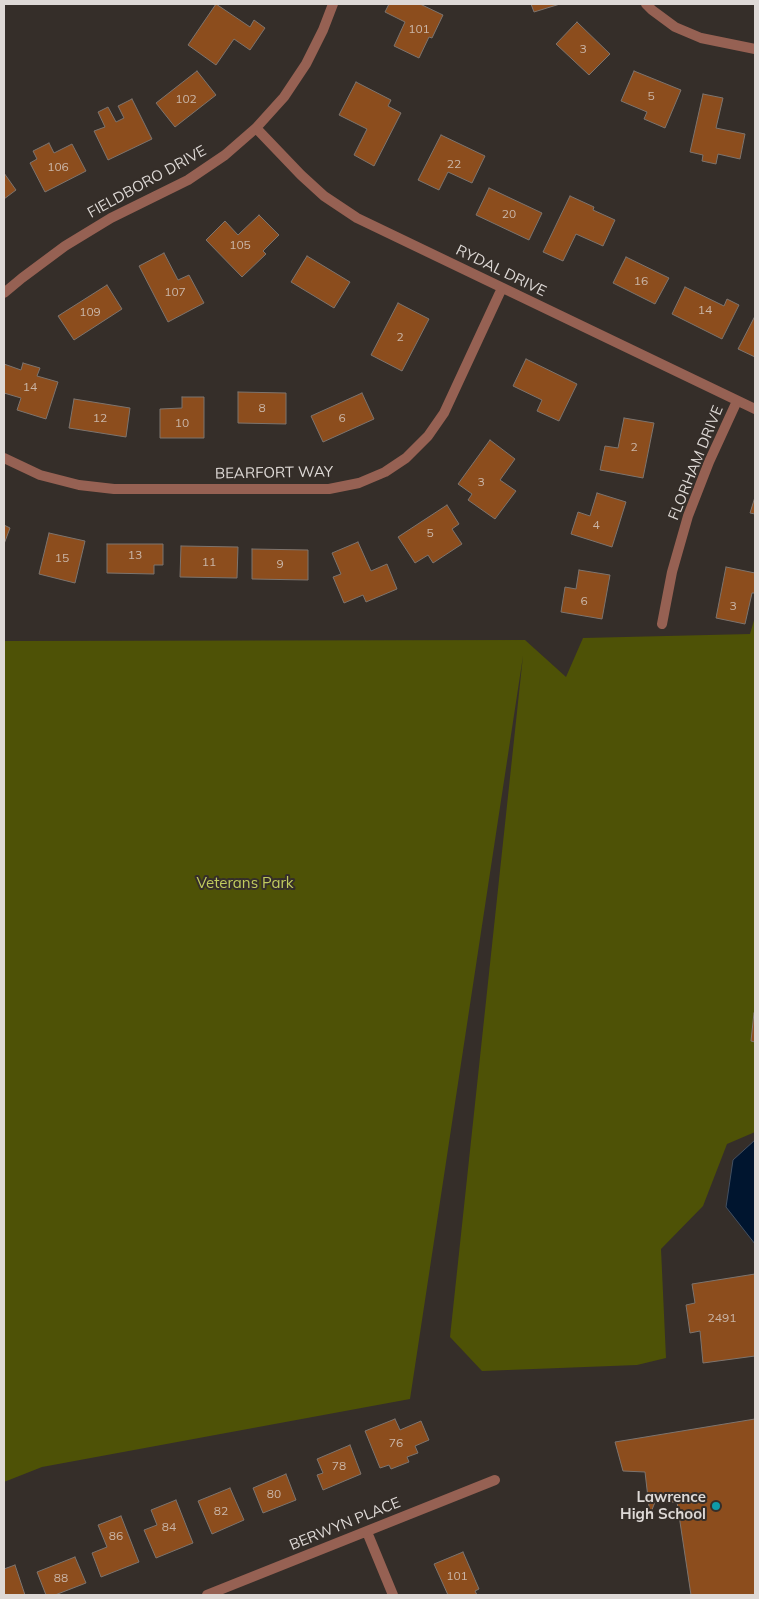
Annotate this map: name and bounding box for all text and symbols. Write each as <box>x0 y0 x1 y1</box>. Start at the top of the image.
house number: 101 <box>408 22 430 36</box>
house number: 3 <box>579 42 587 56</box>
house number: 5 <box>647 89 655 103</box>
house number: 102 <box>175 92 197 106</box>
street label: FIELDBORO DRIVE <box>85 142 209 222</box>
house number: 22 <box>447 157 461 171</box>
house number: 106 <box>47 160 69 174</box>
house number: 20 <box>502 207 516 221</box>
house number: 105 <box>229 238 251 252</box>
street label: RYDAL DRIVE <box>453 241 549 301</box>
house number: 16 <box>634 274 648 288</box>
house number: 107 <box>164 285 186 299</box>
house number: 14 <box>698 303 712 317</box>
house number: 109 <box>79 305 101 319</box>
house number: 2 <box>396 330 404 344</box>
house number: 14 <box>23 380 37 394</box>
house number: 8 <box>258 401 266 415</box>
street label: FLORHAM DRIVE <box>665 403 727 523</box>
house number: 12 <box>93 411 107 425</box>
house number: 6 <box>338 411 346 425</box>
house number: 10 <box>175 416 189 430</box>
house number: 2 <box>630 440 638 454</box>
street label: BEARFORT WAY <box>215 463 333 483</box>
house number: 3 <box>477 475 485 489</box>
house number: 4 <box>592 518 600 532</box>
house number: 5 <box>426 526 434 540</box>
house number: 13 <box>128 548 142 562</box>
house number: 15 <box>55 551 69 565</box>
house number: 11 <box>202 555 216 569</box>
house number: 9 <box>276 557 284 571</box>
house number: 6 <box>580 594 588 608</box>
house number: 3 <box>729 599 737 613</box>
park label: Veterans Park <box>196 874 294 892</box>
house number: 2491 <box>708 1311 736 1325</box>
house number: 76 <box>389 1436 403 1450</box>
house number: 78 <box>332 1459 346 1473</box>
house number: 80 <box>267 1487 281 1501</box>
place label: Lawrence High School <box>620 1488 706 1523</box>
street label: BERWYN PLACE <box>287 1494 403 1554</box>
marker: Lawrence High School <box>710 1500 722 1512</box>
house number: 82 <box>214 1504 228 1518</box>
house number: 84 <box>162 1520 176 1534</box>
house number: 86 <box>109 1529 123 1543</box>
house number: 101 <box>446 1569 468 1583</box>
house number: 88 <box>54 1571 68 1585</box>

